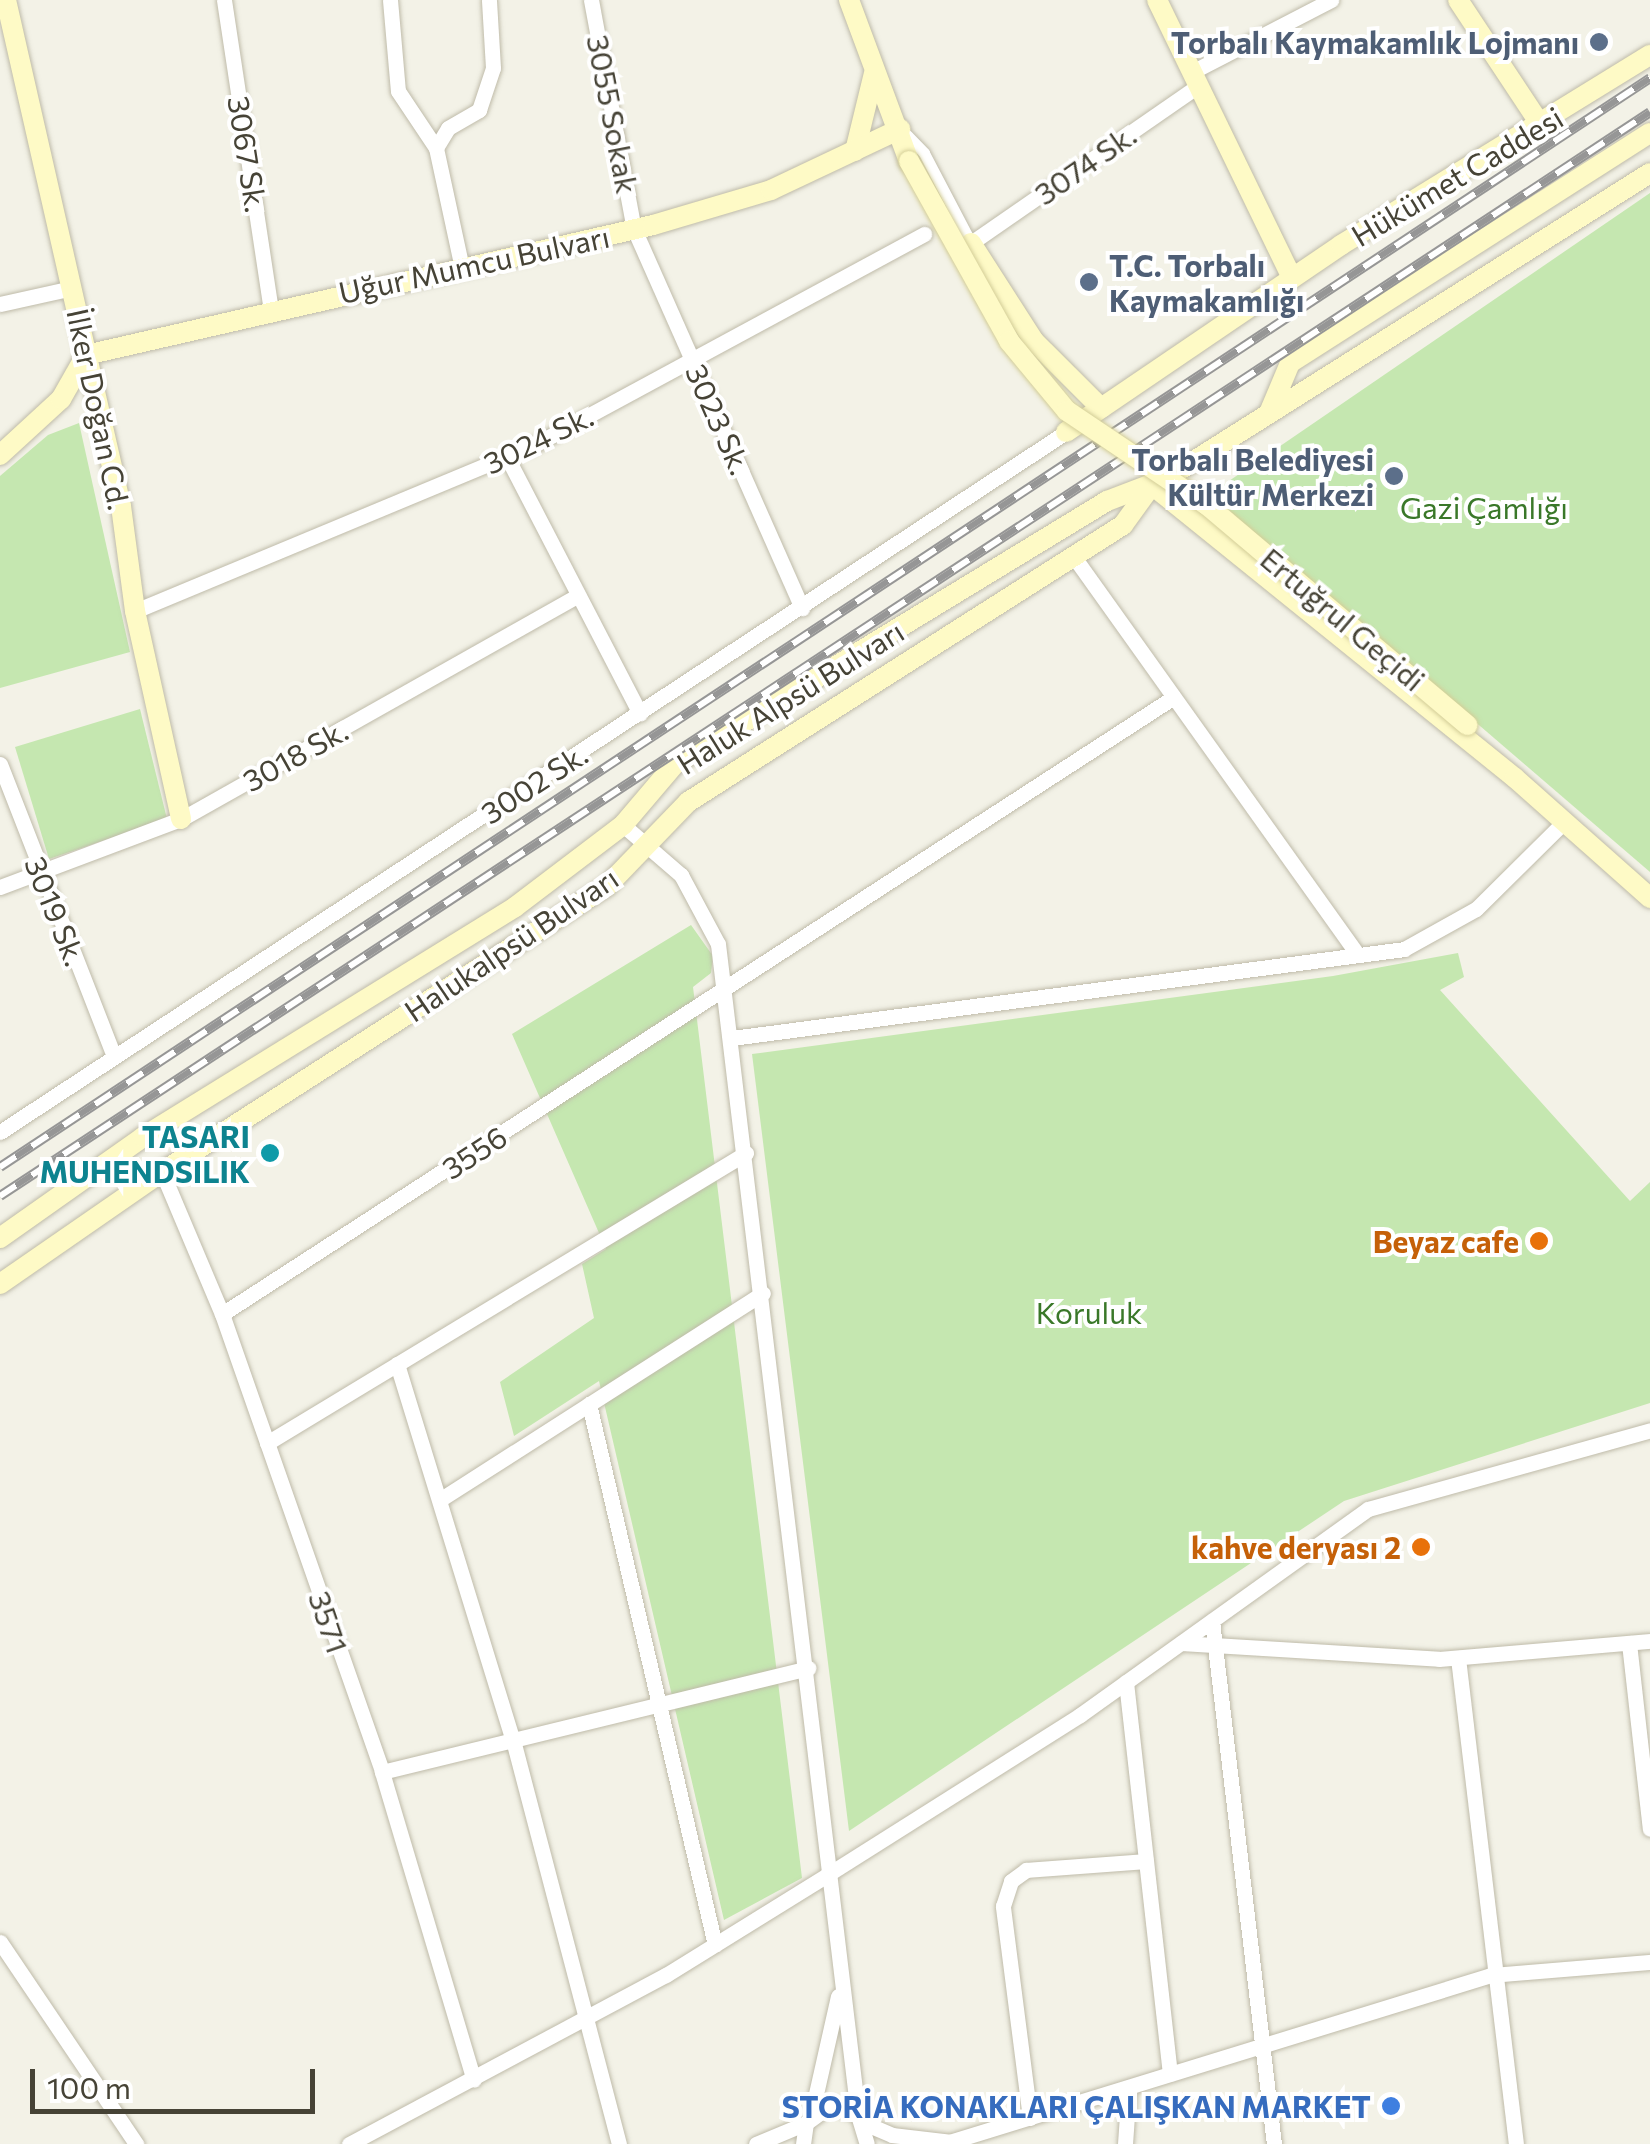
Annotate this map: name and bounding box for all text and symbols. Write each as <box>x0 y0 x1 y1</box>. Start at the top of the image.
place label: Torbalı Kaymakamlık Lojmanı <box>1171 24 1579 60</box>
marker: Torbalı Kaymakamlık Lojmanı <box>1588 31 1610 53</box>
street label: 3055 Sokak <box>580 32 646 196</box>
street label: 3067 Sk. <box>221 93 275 215</box>
street label: Hükümet Caddesi <box>1345 99 1569 253</box>
street label: 3074 Sk. <box>1027 116 1143 212</box>
street label: Uğur Mumcu Bulvarı <box>335 218 613 310</box>
place label: T.C. Torbalı Kaymakamlığı <box>1109 247 1304 318</box>
marker: T.C. Torbalı Kaymakamlığı <box>1078 271 1100 293</box>
street label: İlker Doğan Cd. <box>60 305 138 513</box>
street label: 3023 Sk. <box>679 358 759 480</box>
street label: 3024 Sk. <box>477 397 599 481</box>
place label: Torbalı Belediyesi Kültür Merkezi <box>1131 441 1374 512</box>
marker: Torbalı Belediyesi Kültür Merkezi <box>1383 465 1405 487</box>
park label: Gazi Çamlığı <box>1400 489 1568 525</box>
street label: Ertuğrul Geçidi <box>1254 540 1432 698</box>
street label: Haluk Alpsü Bulvarı <box>670 613 910 781</box>
street label: 3018 Sk. <box>236 712 354 798</box>
street label: 3002 Sk. <box>474 735 594 831</box>
street label: 3019 Sk. <box>18 851 94 971</box>
street label: Halukalpsü Bulvarı <box>397 859 625 1029</box>
place label: TASARI MUHENDSILIK <box>39 1118 250 1188</box>
street label: 3556 <box>435 1118 513 1186</box>
marker: TASARI MUHENDSILIK <box>259 1142 281 1164</box>
place label: Beyaz cafe <box>1373 1223 1519 1259</box>
marker: Beyaz cafe <box>1528 1230 1550 1252</box>
park label: Koruluk <box>1036 1294 1142 1330</box>
place label: kahve deryası 2 <box>1191 1529 1401 1565</box>
marker: kahve deryası 2 <box>1410 1536 1432 1558</box>
street label: 3571 <box>302 1586 356 1658</box>
scale bar <box>35 2049 320 2111</box>
text: 100 m <box>47 2068 131 2105</box>
place label: STORİA KONAKLARI ÇALIŞKAN MARKET <box>782 2088 1371 2124</box>
marker: STORİA KONAKLARI ÇALIŞKAN MARKET <box>1380 2095 1402 2117</box>

